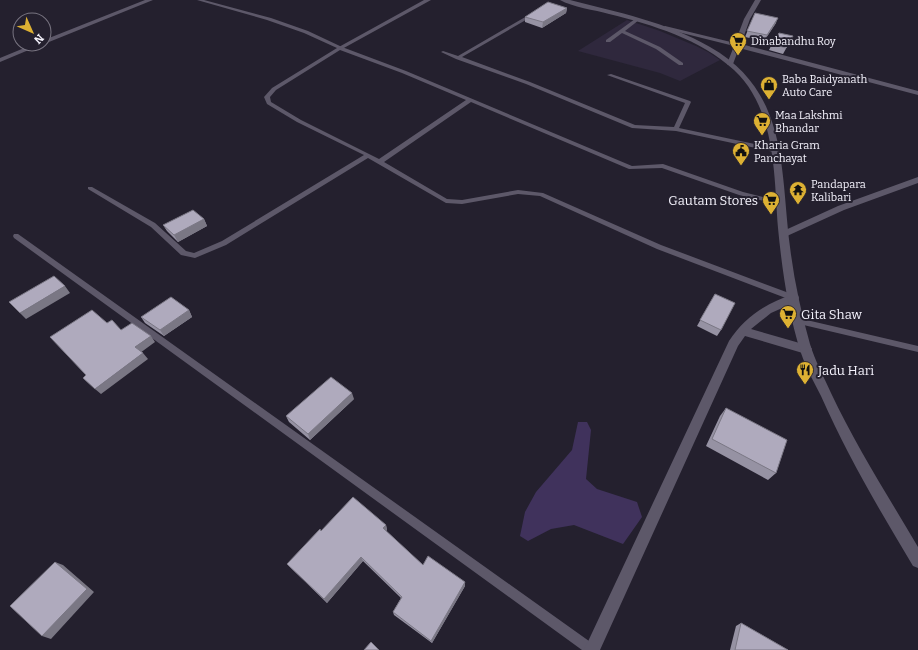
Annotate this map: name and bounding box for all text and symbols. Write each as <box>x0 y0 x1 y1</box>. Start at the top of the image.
north arrow <box>12 12 52 52</box>
text: N <box>31 31 46 47</box>
supermarket icon: Dinabandhu Roy <box>728 31 748 56</box>
place label: Dinabandhu Roy <box>751 35 836 48</box>
place label: Baba Baidyanath Auto Care <box>782 73 867 99</box>
shop icon: Baba Baidyanath Auto Care <box>759 75 779 100</box>
place label: Maa Lakshmi Bhandar <box>775 109 843 135</box>
supermarket icon: Maa Lakshmi Bhandar <box>752 111 772 136</box>
place label: Kharia Gram Panchayat <box>754 139 820 165</box>
public building icon: Kharia Gram Panchayat <box>731 141 751 166</box>
place label: Pandapara Kalibari <box>811 178 866 204</box>
temple icon: Pandapara Kalibari <box>788 180 808 205</box>
supermarket icon: Gautam Stores <box>761 190 781 215</box>
place label: Gautam Stores <box>668 193 758 208</box>
supermarket icon: Gita Shaw <box>778 304 798 329</box>
place label: Gita Shaw <box>801 307 862 322</box>
restaurant icon: Jadu Hari <box>795 360 815 385</box>
place label: Jadu Hari <box>817 363 874 378</box>

